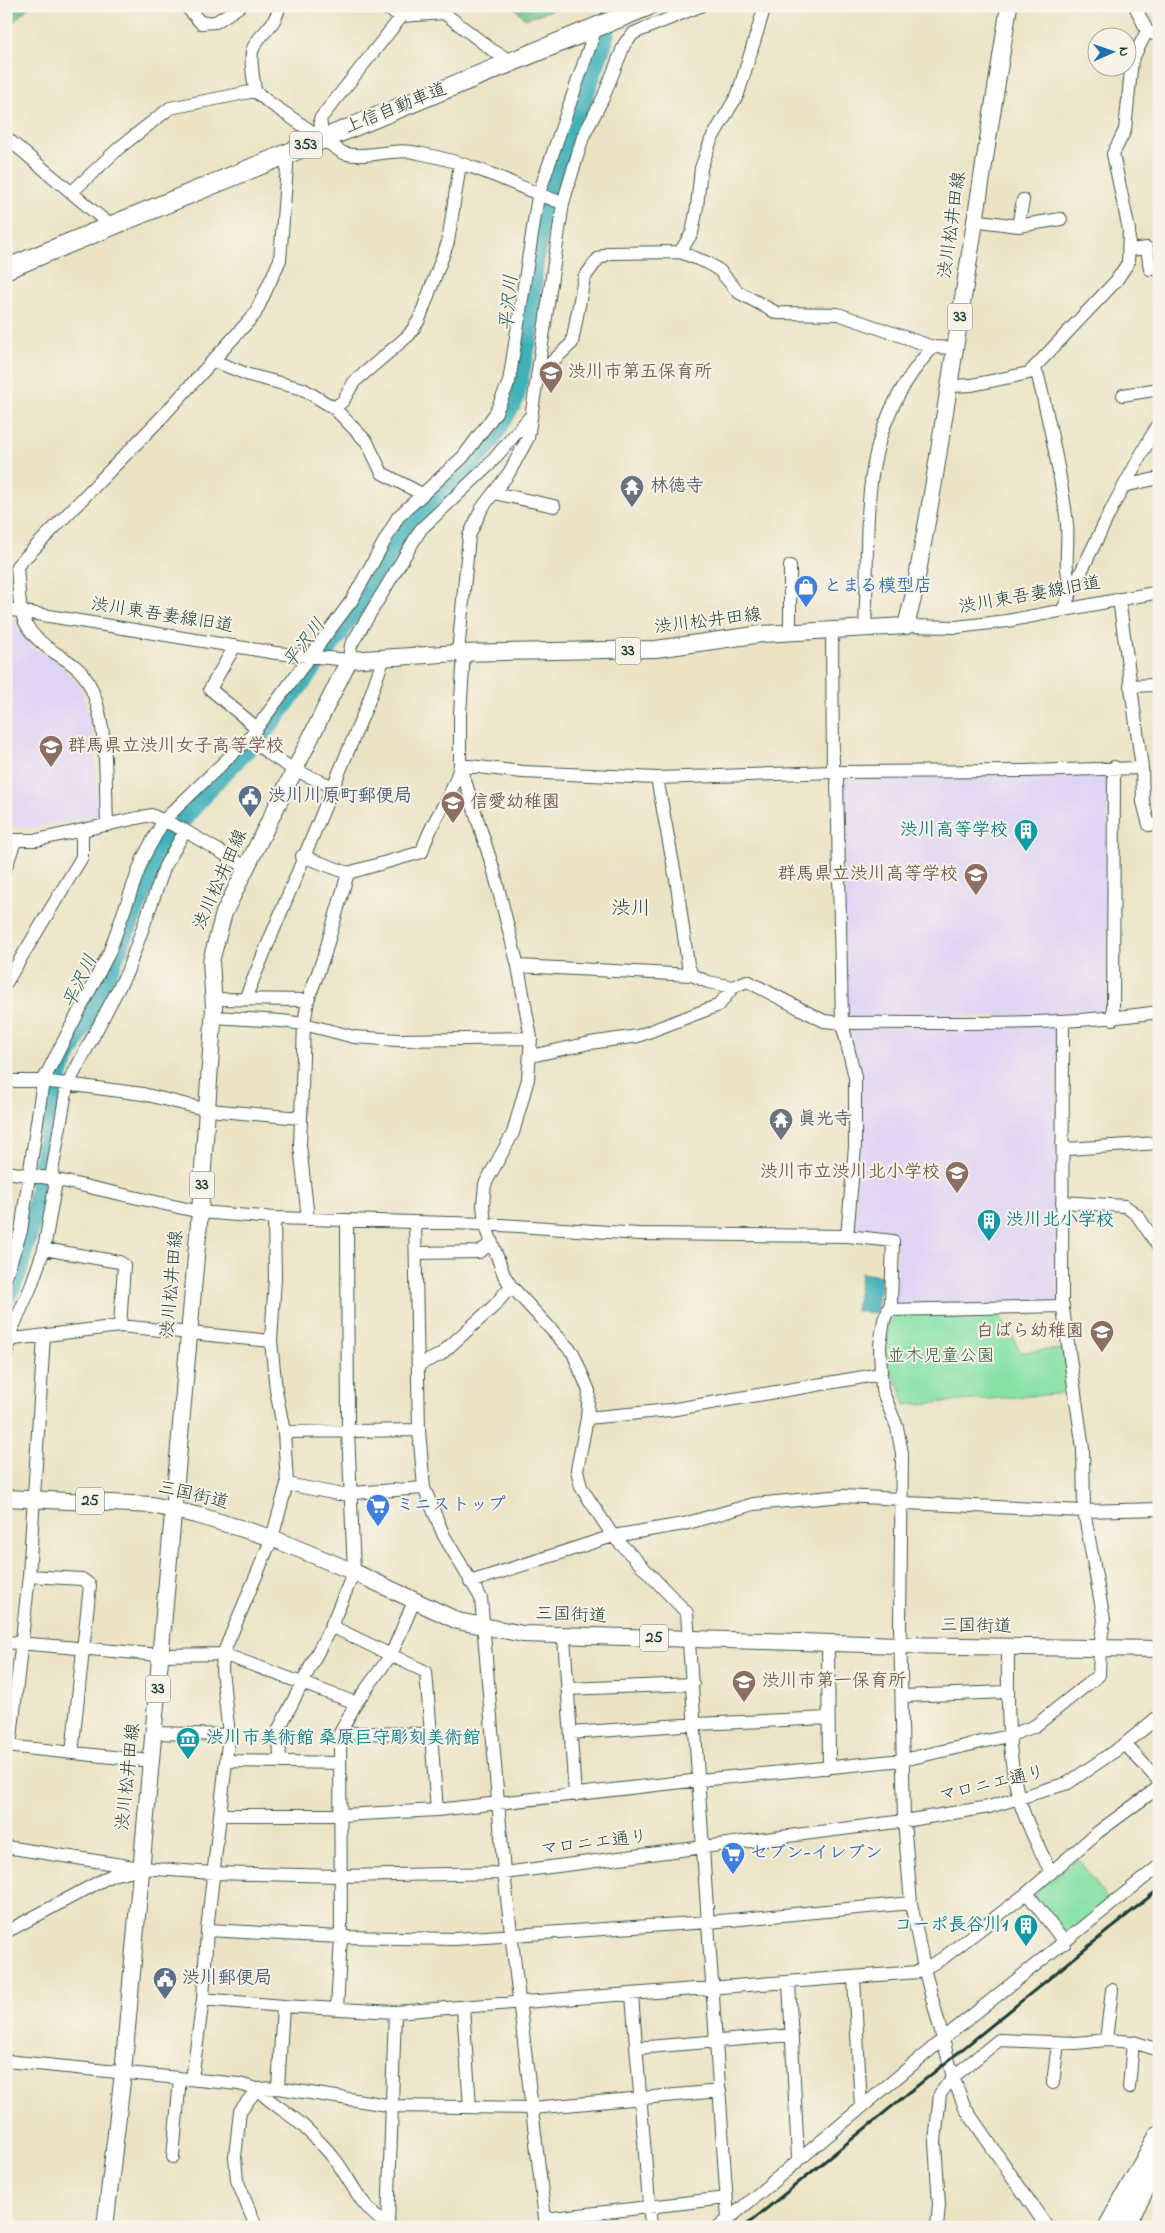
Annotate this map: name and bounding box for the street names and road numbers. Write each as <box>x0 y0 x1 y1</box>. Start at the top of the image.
street label: 上信自動車道 <box>341 77 451 141</box>
road number: 353 <box>290 132 322 158</box>
street label: 渋川松井田線 <box>933 170 973 280</box>
road number: 33 <box>948 304 972 330</box>
street label: 渋川東吾妻線旧道 <box>957 571 1103 621</box>
street label: 渋川東吾妻線旧道 <box>89 592 235 640</box>
street label: 渋川松井田線 <box>653 603 763 641</box>
road number: 33 <box>616 637 640 664</box>
street label: 渋川松井田線 <box>187 825 255 935</box>
road number: 33 <box>190 1172 214 1198</box>
street label: 渋川松井田線 <box>155 1229 191 1339</box>
street label: 三国街道 <box>155 1475 231 1517</box>
road number: 25 <box>76 1488 104 1514</box>
street label: 三国街道 <box>535 1602 607 1630</box>
street label: 三国街道 <box>940 1613 1012 1641</box>
road number: 25 <box>640 1625 668 1652</box>
road number: 33 <box>146 1676 170 1702</box>
street label: 渋川松井田線 <box>110 1722 148 1832</box>
street label: マロニエ通り <box>936 1760 1048 1810</box>
street label: マロニエ通り <box>539 1825 649 1863</box>

